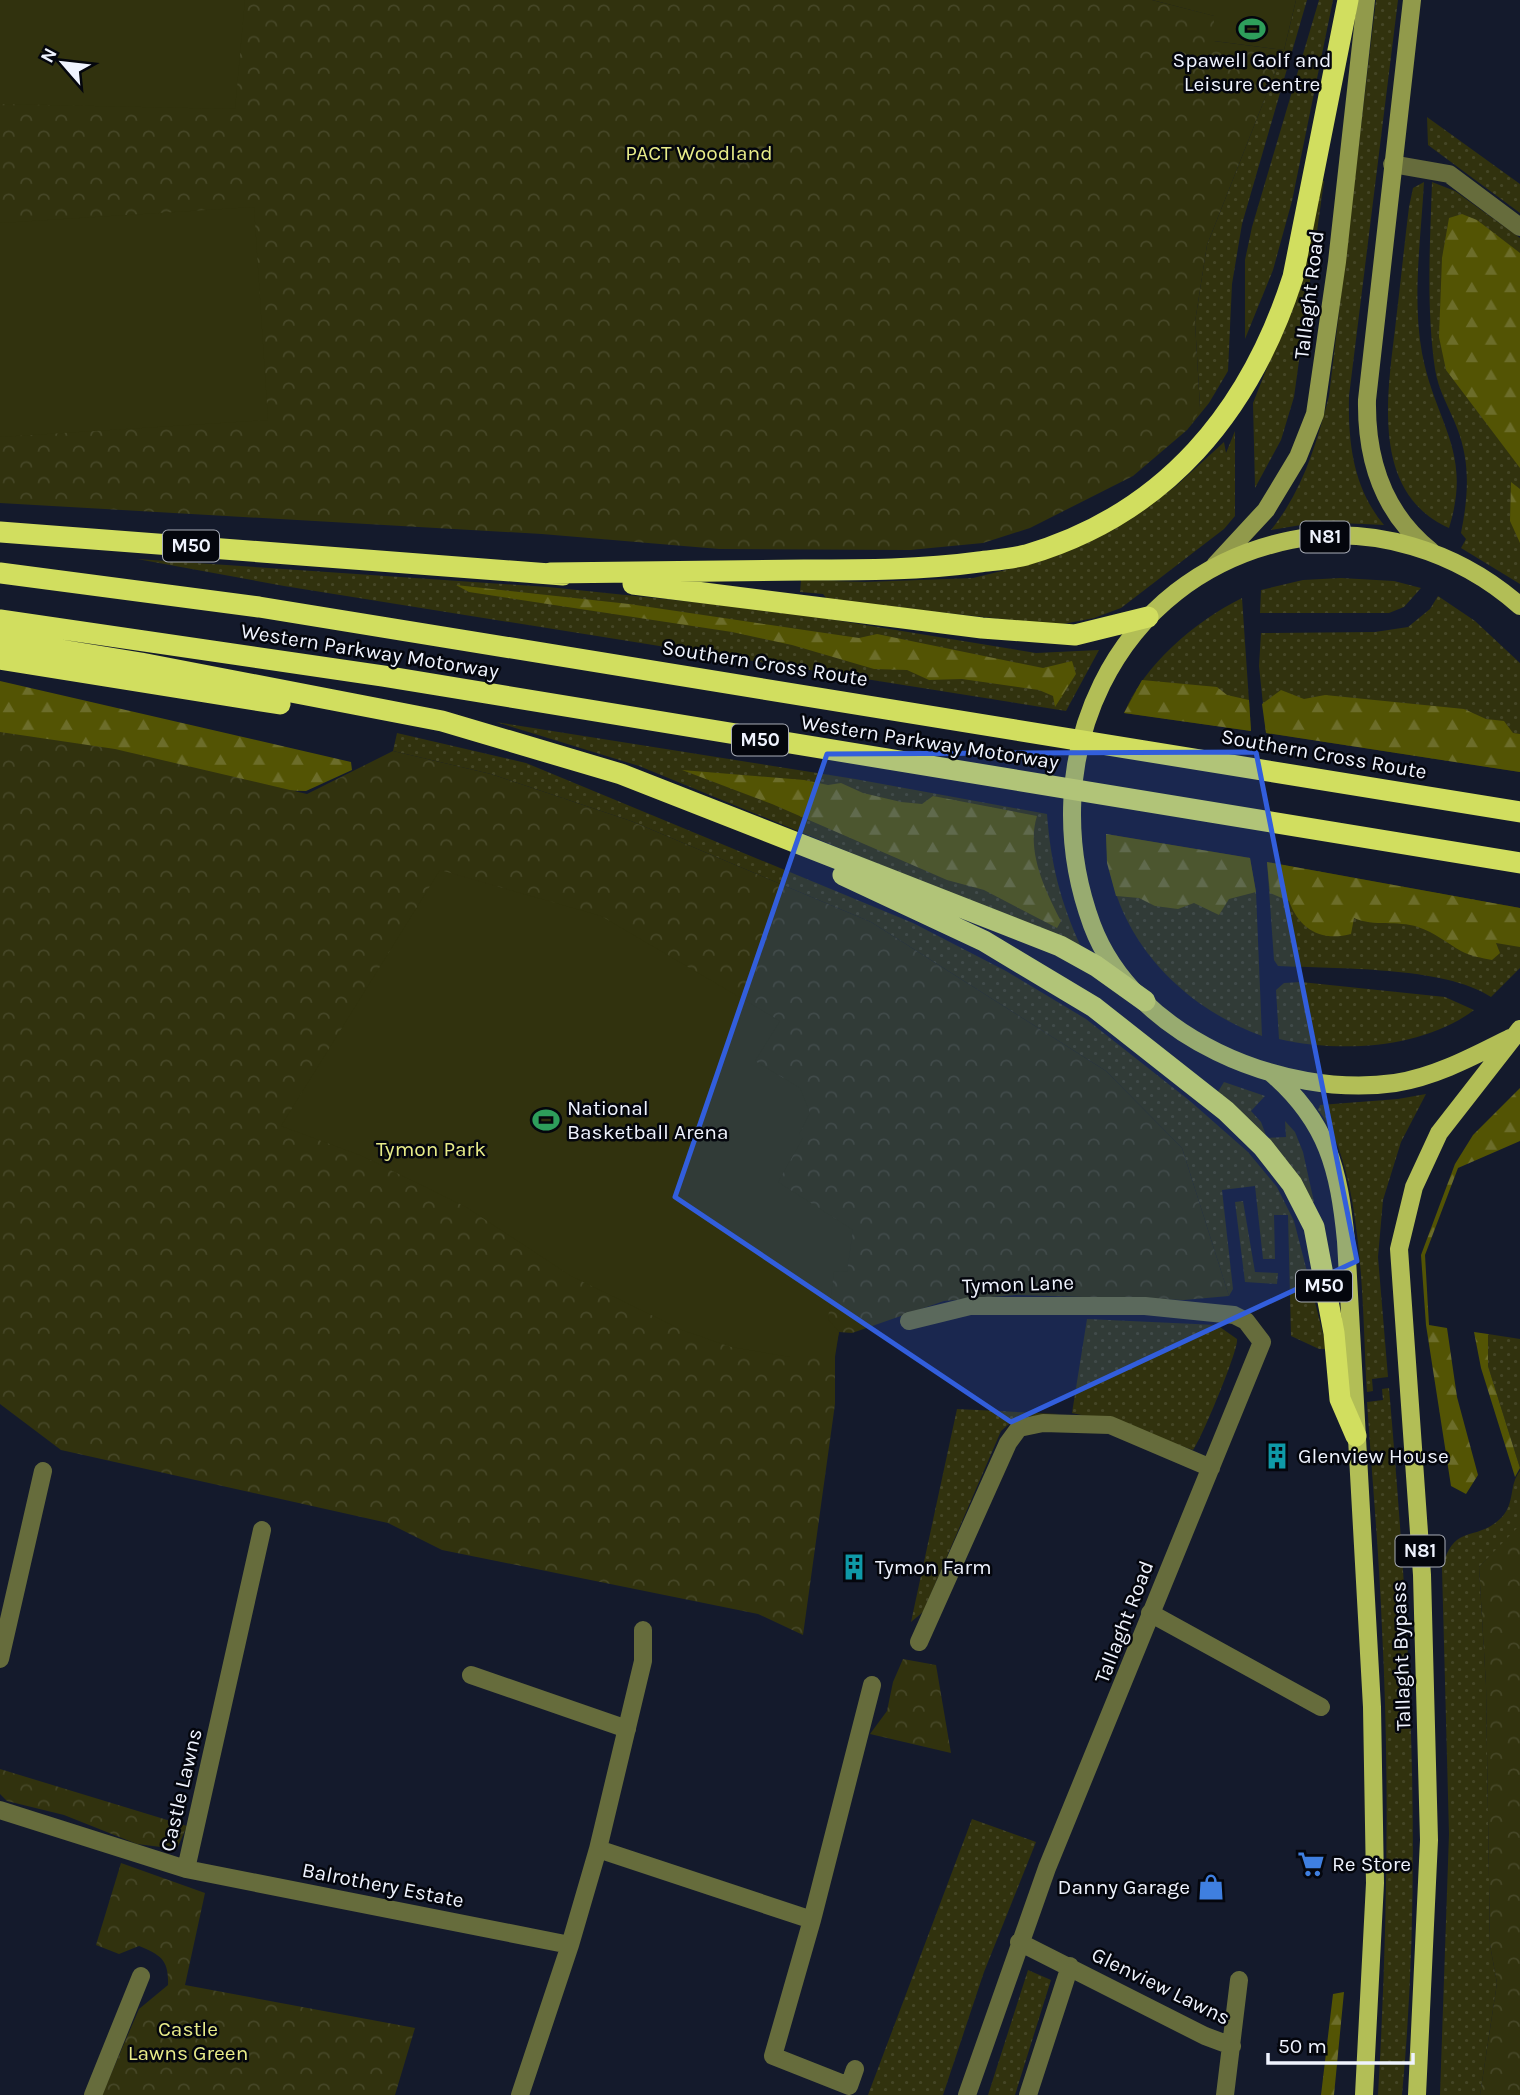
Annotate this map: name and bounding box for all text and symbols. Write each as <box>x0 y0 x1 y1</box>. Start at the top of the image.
sports icon: Spawell Golf and Leisure Centre <box>1237 14 1267 44</box>
north arrow <box>28 28 98 98</box>
text: N <box>36 44 62 67</box>
place label: Spawell Golf and Leisure Centre <box>1172 48 1332 96</box>
park label: PACT Woodland <box>625 141 773 165</box>
street label: Tallaght Road <box>1289 229 1329 361</box>
road number: N81 <box>1300 522 1350 552</box>
road number: M50 <box>163 530 219 562</box>
street label: Western Parkway Motorway <box>239 619 501 683</box>
street label: Southern Cross Route <box>660 635 870 691</box>
street label: Western Parkway Motorway <box>799 710 1061 774</box>
road number: M50 <box>732 724 788 755</box>
street label: Southern Cross Route <box>1219 724 1429 784</box>
place label: National Basketball Arena <box>567 1096 729 1144</box>
sports icon: National Basketball Arena <box>531 1105 561 1135</box>
park label: Tymon Park <box>376 1137 486 1161</box>
street label: Tymon Lane <box>961 1270 1075 1298</box>
road number: M50 <box>1296 1270 1352 1302</box>
building icon: Glenview House <box>1262 1441 1292 1471</box>
place label: Glenview House <box>1298 1444 1449 1468</box>
road number: N81 <box>1396 1536 1444 1567</box>
building icon: Tymon Farm <box>839 1552 869 1582</box>
place label: Tymon Farm <box>875 1555 992 1579</box>
street label: Tallaght Road <box>1090 1557 1158 1687</box>
street label: Tallaght Bypass <box>1386 1581 1416 1731</box>
street label: Castle Lawns <box>155 1726 207 1854</box>
supermarket icon: Re Store <box>1296 1849 1326 1879</box>
place label: Re Store <box>1332 1852 1411 1876</box>
street label: Balrothery Estate <box>300 1858 466 1912</box>
shop icon: Danny Garage <box>1196 1872 1226 1902</box>
place label: Danny Garage <box>1058 1875 1190 1899</box>
street label: Glenview Lawns <box>1088 1942 1234 2030</box>
park label: Castle Lawns Green <box>128 2017 248 2065</box>
scale bar <box>1268 2022 1413 2066</box>
text: 50 m <box>1278 2034 1327 2058</box>

